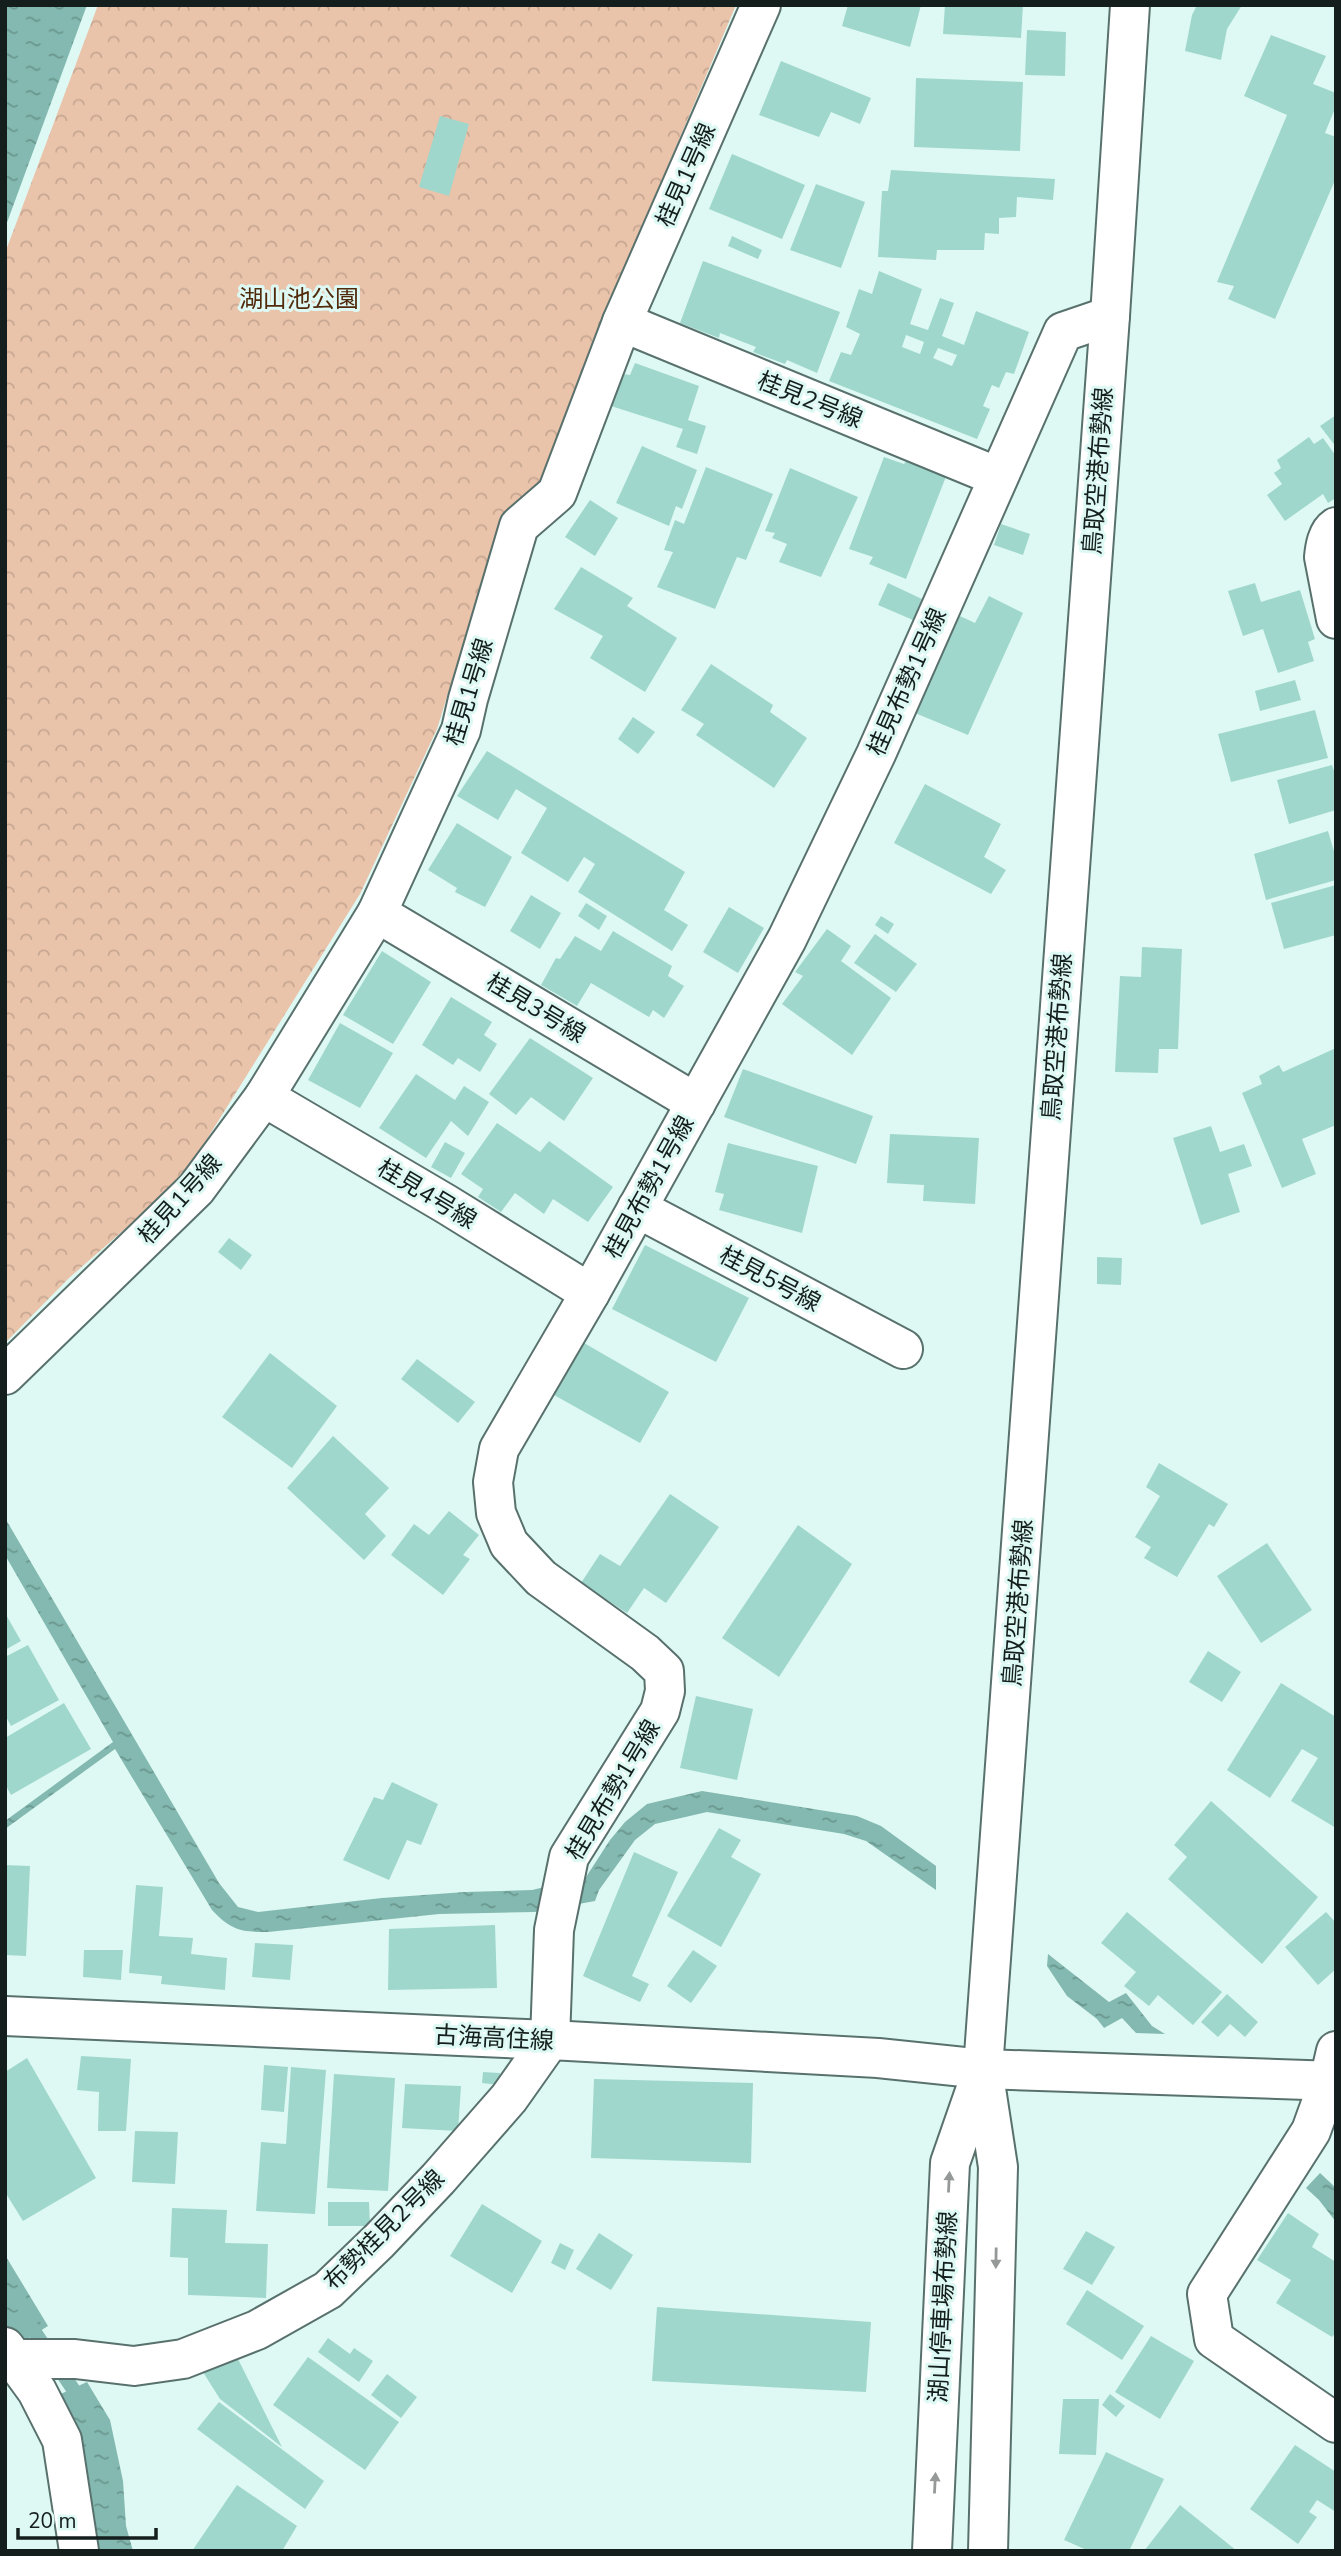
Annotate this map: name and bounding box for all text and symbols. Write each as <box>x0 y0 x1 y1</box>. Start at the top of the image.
street label: 桂見1号線 <box>649 118 723 232</box>
park label: 湖山池公園 <box>239 283 359 315</box>
street label: 桂見2号線 <box>753 364 867 436</box>
street label: 鳥取空港布勢線 <box>1076 386 1120 556</box>
street label: 桂見布勢1号線 <box>860 603 954 761</box>
street label: 桂見1号線 <box>438 635 500 749</box>
street label: 鳥取空港布勢線 <box>1035 952 1079 1122</box>
street label: 桂見3号線 <box>480 966 592 1050</box>
street label: 桂見布勢1号線 <box>597 1110 701 1264</box>
street label: 桂見1号線 <box>131 1147 229 1251</box>
street label: 桂見4号線 <box>371 1152 483 1236</box>
street label: 桂見5号線 <box>714 1239 826 1319</box>
street label: 鳥取空港布勢線 <box>996 1518 1040 1688</box>
street label: 桂見布勢1号線 <box>558 1714 668 1866</box>
street label: 古海高住線 <box>433 2019 555 2057</box>
street label: 布勢桂見2号線 <box>317 2163 451 2297</box>
one-way arrow <box>943 2171 954 2193</box>
street label: 湖山停車場布勢線 <box>922 2210 964 2404</box>
one-way arrow <box>990 2247 1001 2269</box>
one-way arrow <box>929 2471 940 2493</box>
scale bar <box>18 2496 156 2540</box>
text: 20 m <box>28 2507 77 2535</box>

